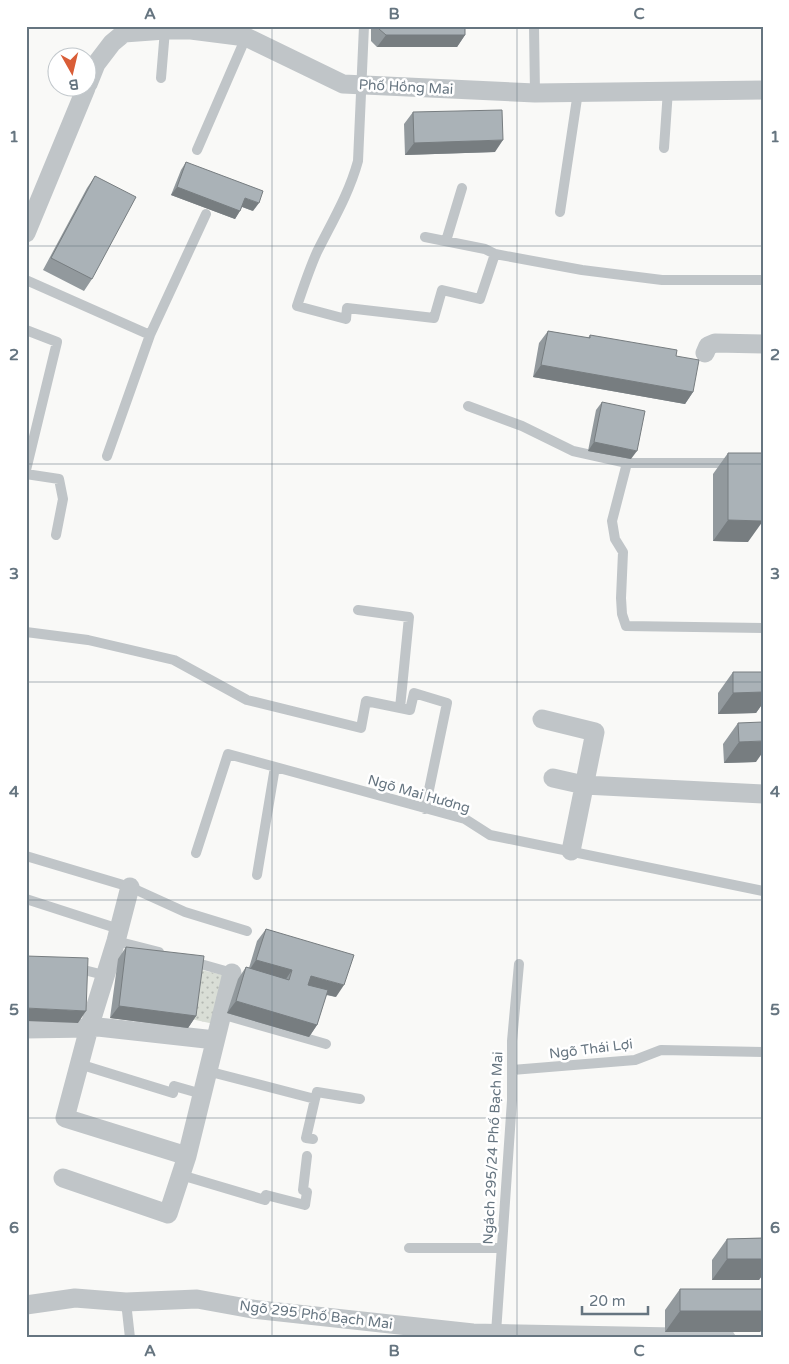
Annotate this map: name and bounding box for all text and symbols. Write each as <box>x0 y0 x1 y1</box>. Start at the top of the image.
text: A <box>144 4 156 24</box>
text: B <box>388 4 400 24</box>
text: C <box>633 4 645 24</box>
north arrow <box>48 48 98 98</box>
text: B <box>67 75 80 94</box>
street label: Phố Hồng Mai <box>358 76 454 98</box>
text: 1 <box>9 127 19 147</box>
text: 1 <box>770 127 780 147</box>
text: 2 <box>9 345 19 365</box>
text: 2 <box>770 345 780 365</box>
text: 3 <box>9 564 19 584</box>
text: 3 <box>770 564 780 584</box>
street label: Ngõ Mai Hương <box>366 771 472 817</box>
text: 4 <box>9 782 19 802</box>
text: 4 <box>770 782 780 802</box>
text: 5 <box>9 1000 19 1020</box>
text: 5 <box>770 1000 780 1020</box>
street label: Ngõ Thái Lợi <box>548 1035 634 1063</box>
street label: Ngách 295/24 Phố Bạch Mai <box>479 1051 507 1245</box>
text: 6 <box>9 1218 19 1238</box>
text: 6 <box>770 1218 780 1238</box>
scale bar <box>582 1284 648 1316</box>
text: 20 m <box>589 1292 626 1310</box>
street label: Ngõ 295 Phố Bạch Mai <box>238 1297 394 1333</box>
text: A <box>144 1341 156 1361</box>
text: B <box>388 1341 400 1361</box>
text: C <box>633 1341 645 1361</box>

